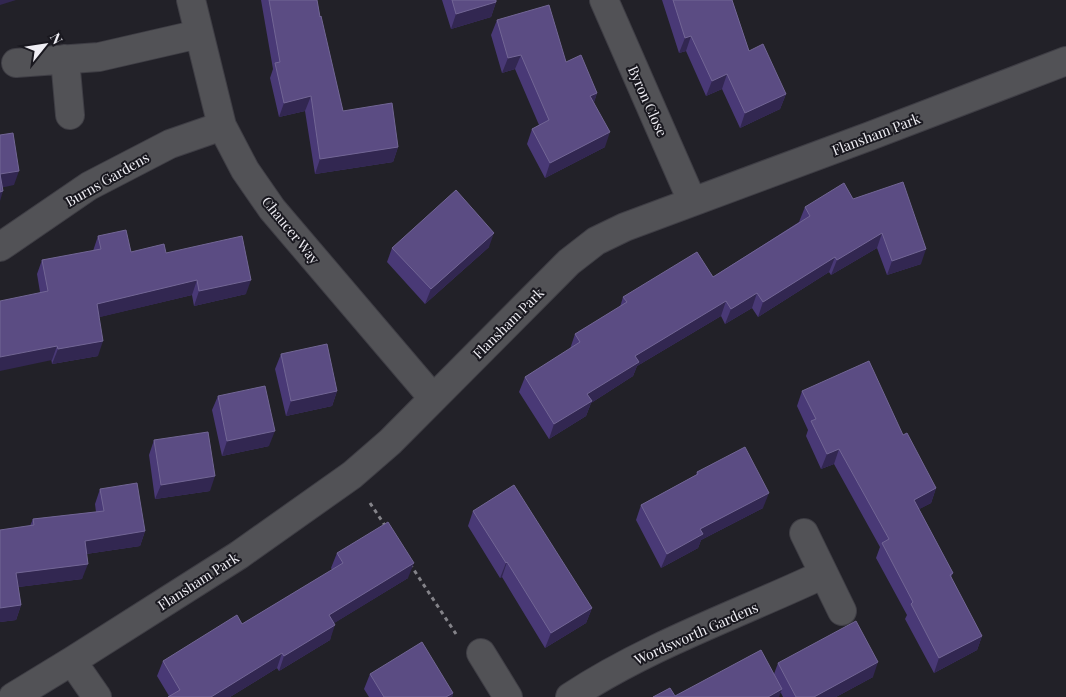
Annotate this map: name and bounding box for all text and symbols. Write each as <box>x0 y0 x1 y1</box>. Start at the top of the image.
north arrow <box>20 20 70 70</box>
text: N <box>46 29 67 47</box>
street label: Byron Close <box>624 63 672 139</box>
street label: Flansham Park <box>829 108 923 160</box>
street label: Burns Gardens <box>62 147 152 211</box>
street label: Chaucer Way <box>258 192 324 268</box>
street label: Flansham Park <box>468 283 548 363</box>
street label: Flansham Park <box>154 547 243 614</box>
street label: Wordsworth Gardens <box>630 597 761 669</box>

